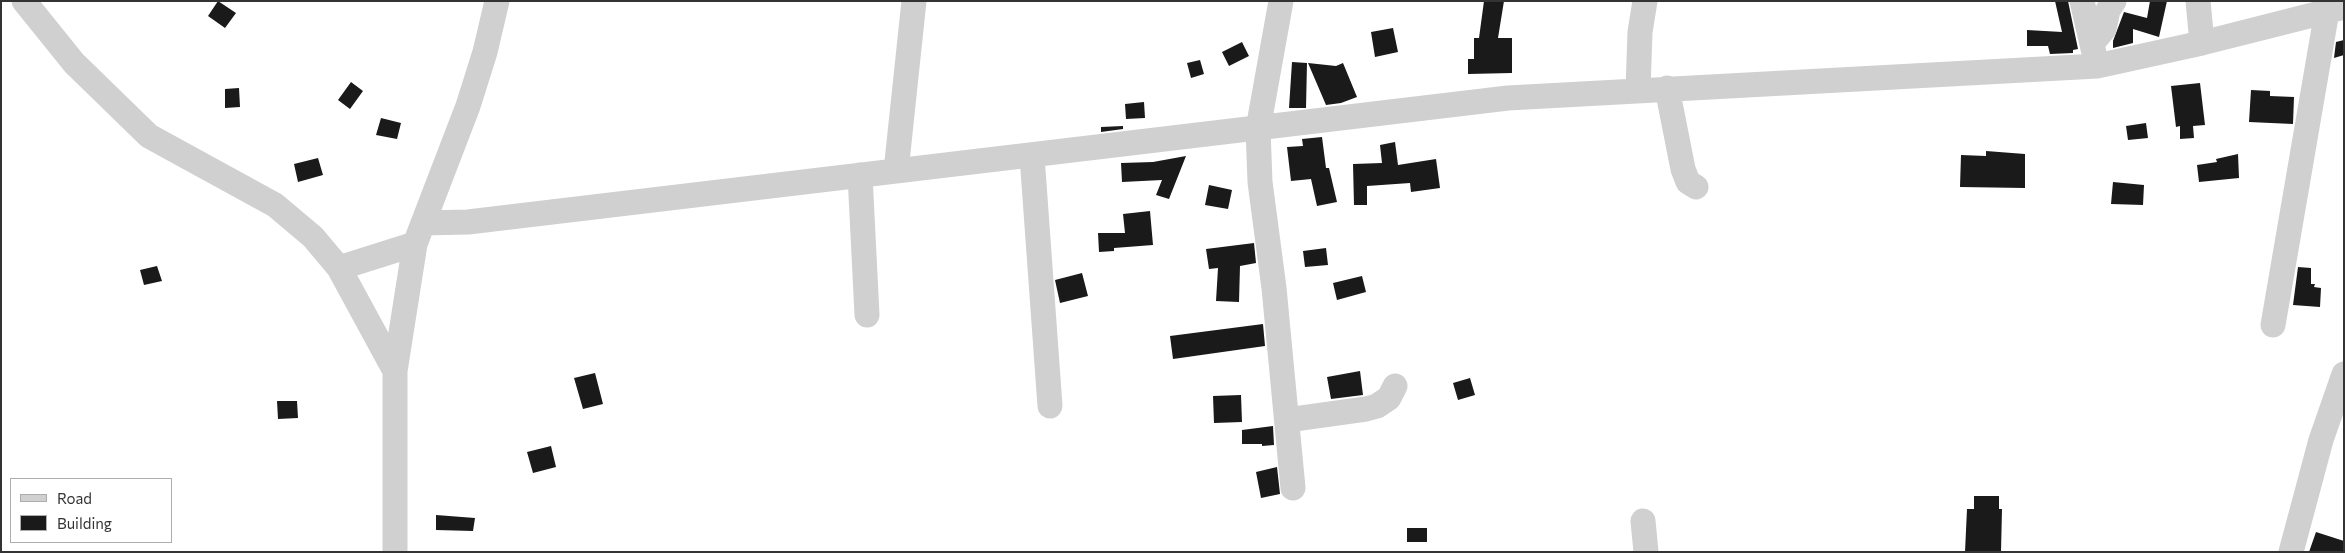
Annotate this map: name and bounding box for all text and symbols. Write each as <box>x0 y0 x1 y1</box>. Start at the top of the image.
legend <box>10 478 172 543</box>
text: Road <box>57 489 92 507</box>
text: Building <box>57 514 112 532</box>

